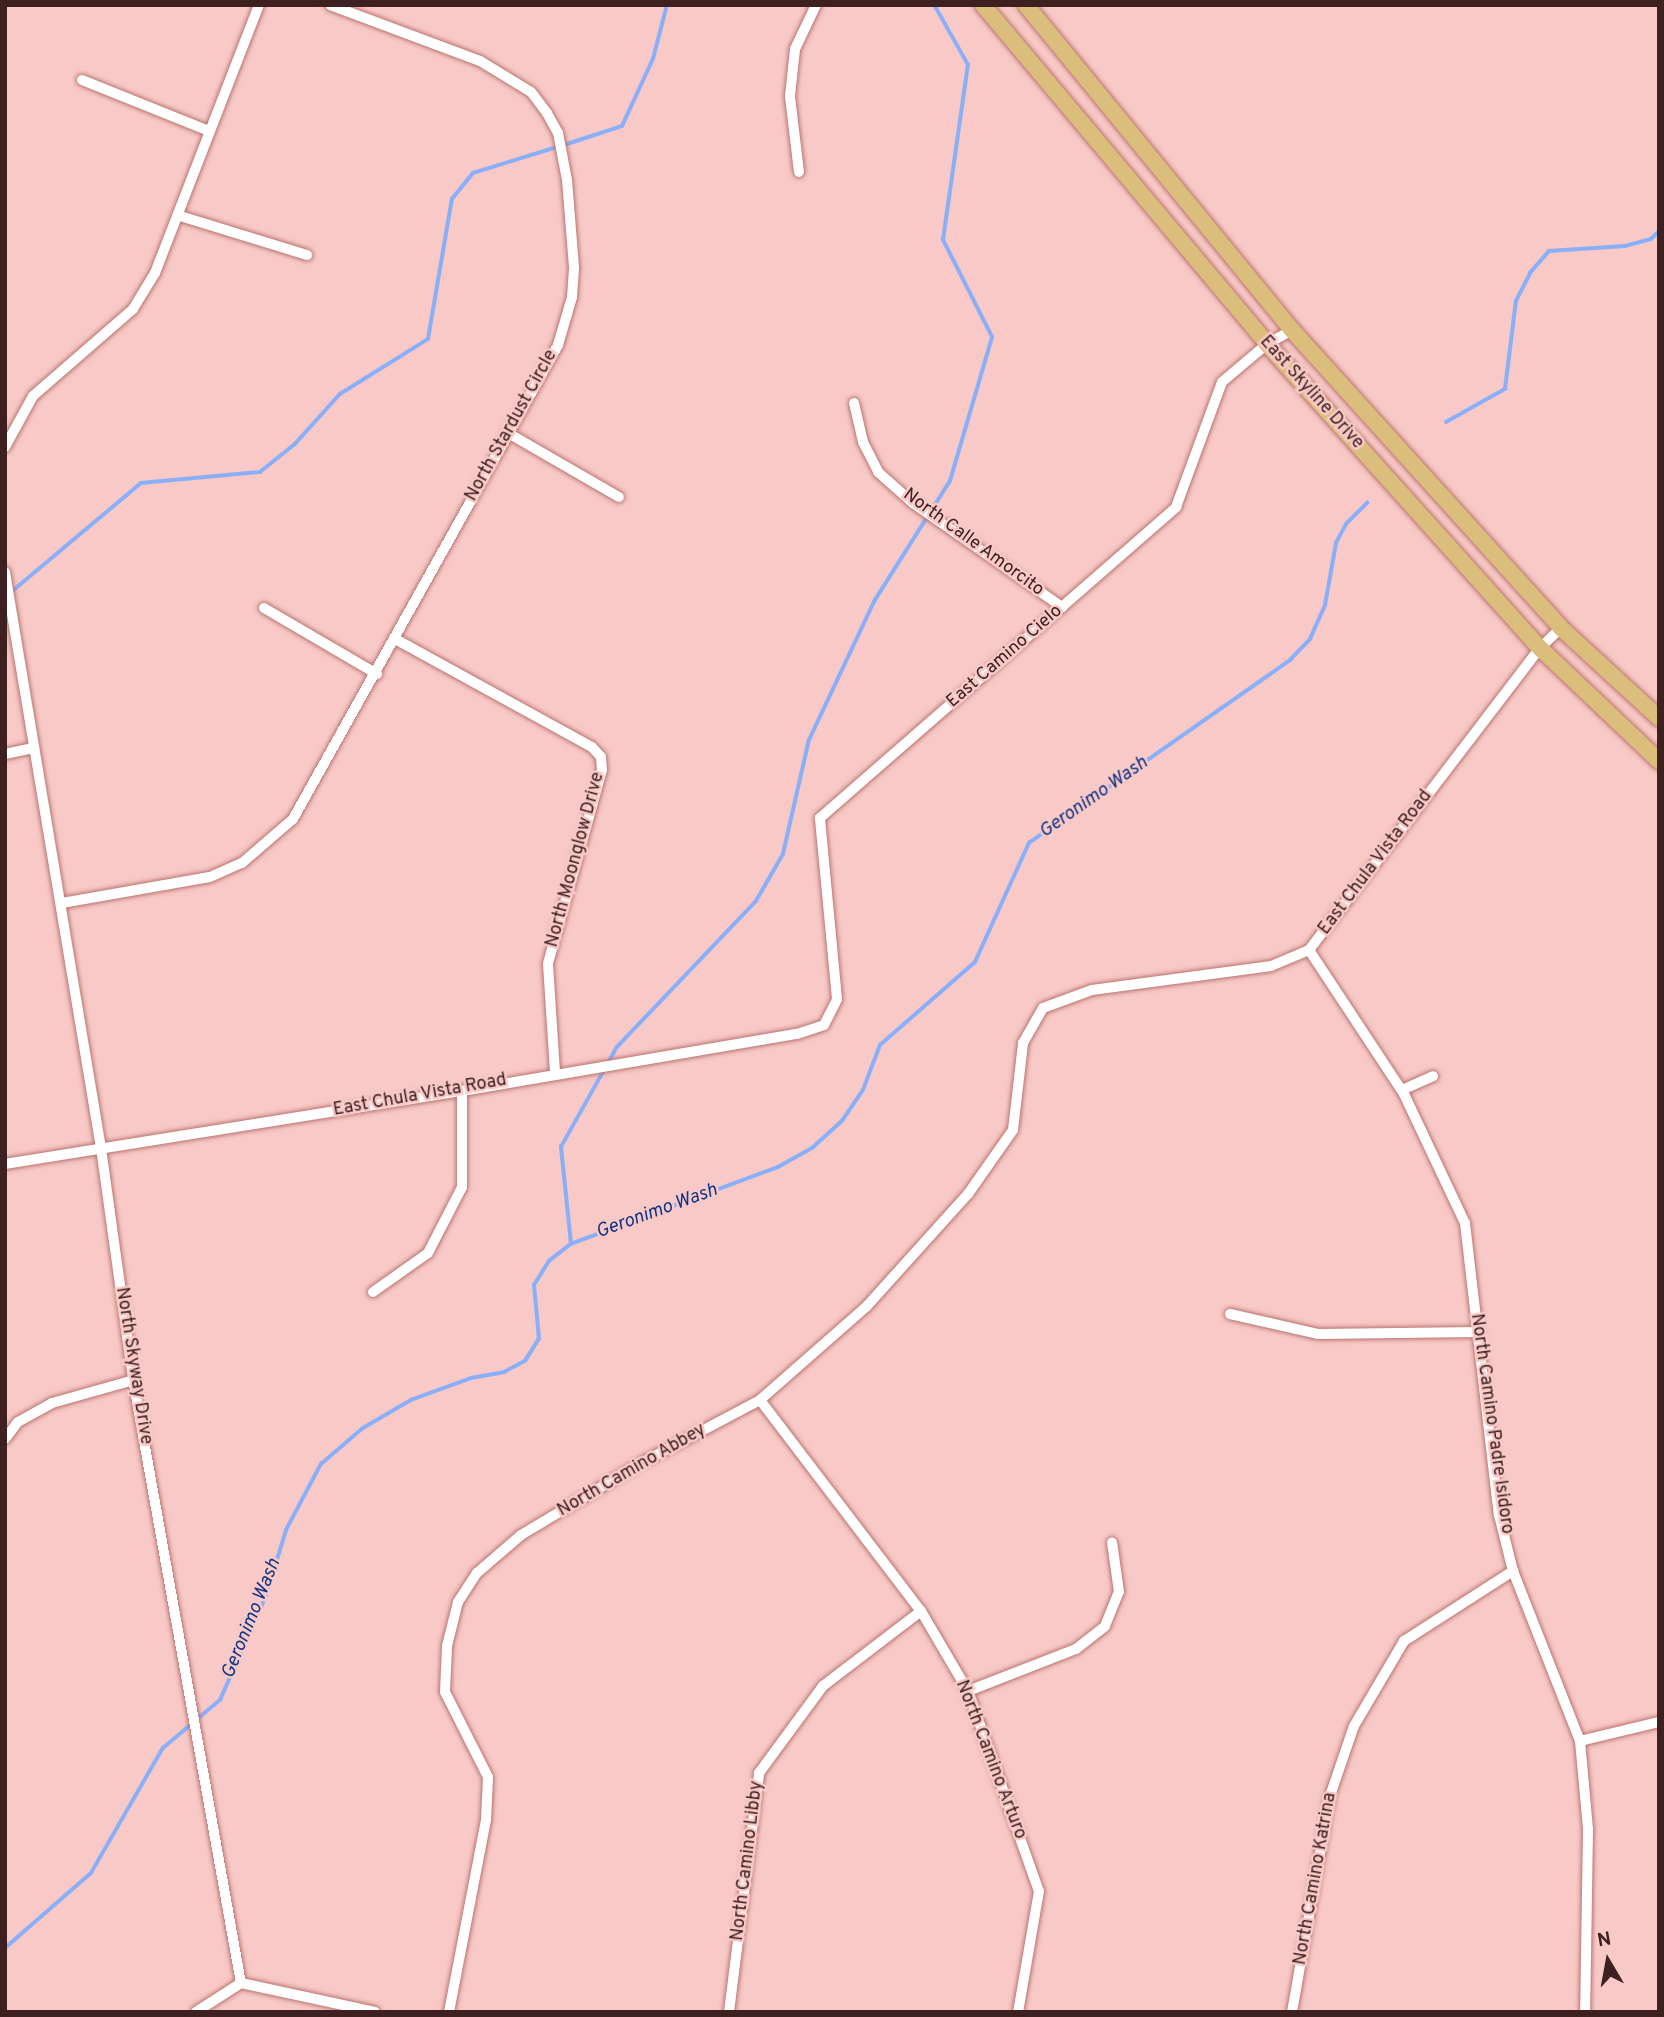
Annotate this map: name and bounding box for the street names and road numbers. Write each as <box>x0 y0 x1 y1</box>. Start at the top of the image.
street label: East Skyline Drive <box>1254 332 1368 454</box>
street label: North Stardust Circle <box>461 346 563 506</box>
street label: North Calle Amorcito <box>898 484 1048 602</box>
street label: East Camino Cielo <box>943 601 1067 713</box>
street label: North Moonglow Drive <box>542 770 610 950</box>
street label: East Chula Vista Road <box>1314 786 1438 940</box>
street label: East Chula Vista Road <box>331 1070 509 1122</box>
street label: North Skyway Drive <box>110 1286 156 1446</box>
street label: North Camino Padre Isidoro <box>1465 1312 1517 1536</box>
street label: North Camino Abbey <box>554 1420 710 1522</box>
street label: North Camino Arturo <box>950 1677 1030 1843</box>
street label: North Camino Libby <box>727 1780 769 1942</box>
street label: North Camino Katrina <box>1290 1791 1342 1967</box>

